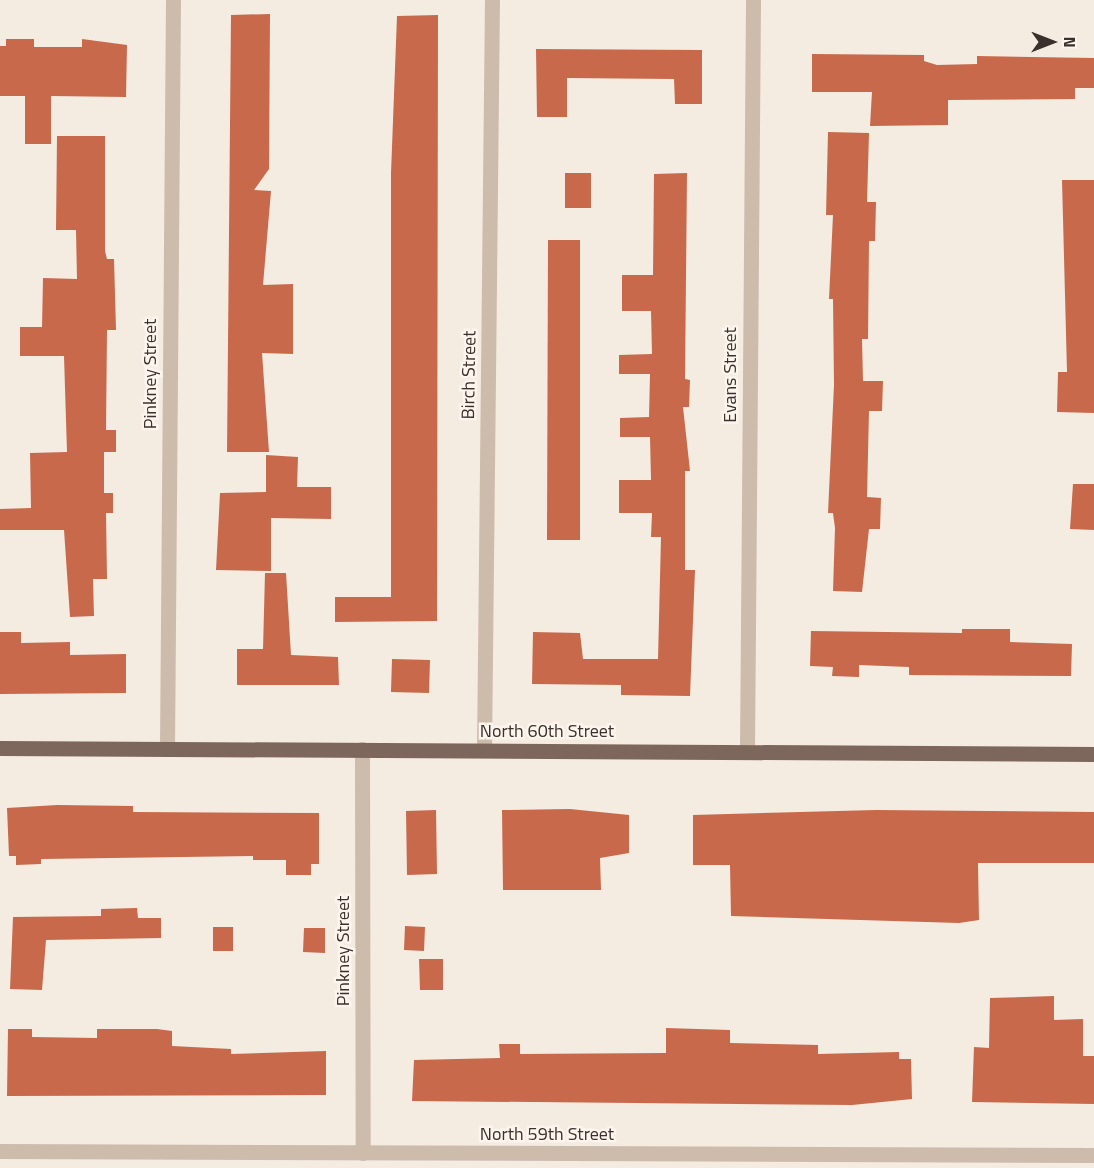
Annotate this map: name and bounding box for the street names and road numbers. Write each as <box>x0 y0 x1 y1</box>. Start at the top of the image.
street label: Pinkney Street <box>139 319 161 429</box>
street label: Evans Street <box>719 327 741 423</box>
street label: Birch Street <box>457 330 481 420</box>
street label: North 60th Street <box>480 720 614 742</box>
street label: Pinkney Street <box>332 896 354 1006</box>
street label: North 59th Street <box>480 1123 614 1145</box>

